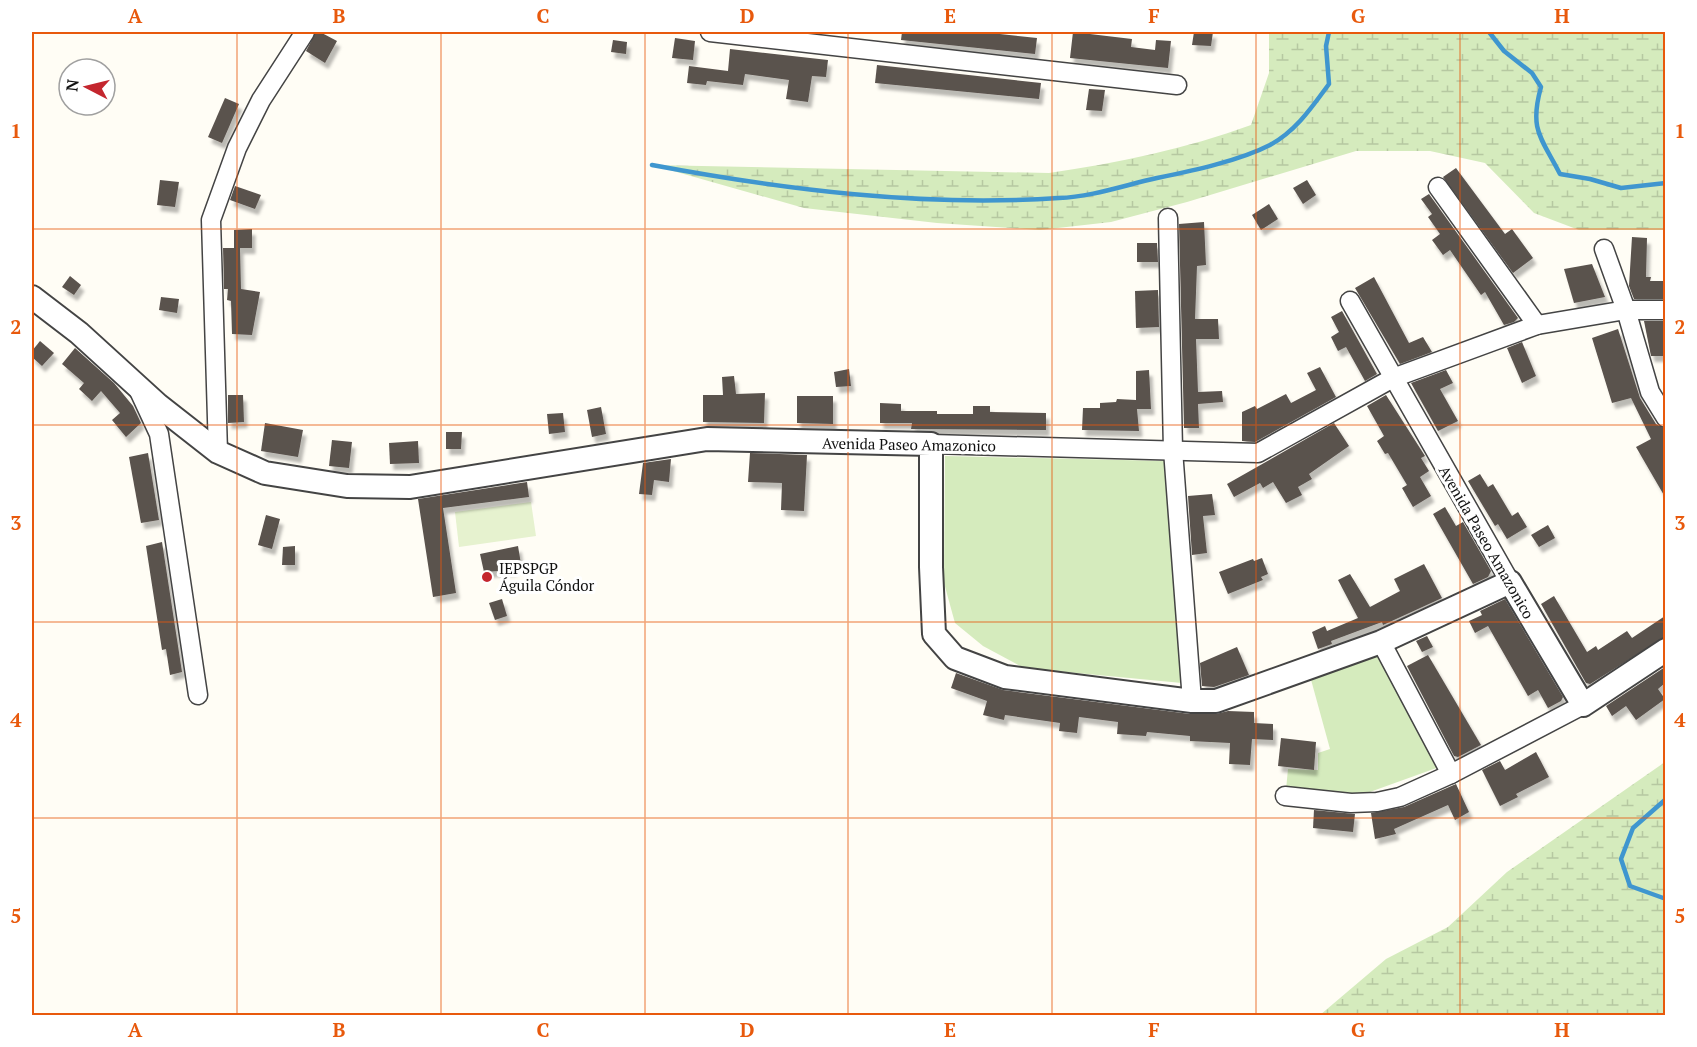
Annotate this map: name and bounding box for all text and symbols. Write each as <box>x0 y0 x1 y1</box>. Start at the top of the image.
text: A <box>128 2 143 29</box>
text: B <box>333 2 346 29</box>
text: C <box>536 2 550 29</box>
text: D <box>740 2 754 29</box>
text: E <box>944 2 956 29</box>
text: F <box>1148 2 1160 29</box>
text: G <box>1351 2 1365 29</box>
text: H <box>1554 2 1570 29</box>
north arrow <box>57 57 117 117</box>
text: N <box>60 78 84 93</box>
text: 1 <box>10 117 22 144</box>
text: 1 <box>1674 117 1686 144</box>
text: 2 <box>10 313 22 340</box>
text: 2 <box>1674 313 1686 340</box>
street label: Avenida Paseo Amazonico <box>822 432 996 456</box>
street label: Avenida Paseo Amazonico <box>1435 462 1539 622</box>
text: 3 <box>10 509 22 536</box>
text: 3 <box>1674 509 1686 536</box>
place label: IEPSPGP Águila Cóndor <box>499 558 595 595</box>
marker: IEPSPGP Águila Cóndor <box>480 570 494 584</box>
text: 4 <box>10 706 22 733</box>
text: 4 <box>1674 706 1686 733</box>
text: 5 <box>10 902 22 929</box>
text: 5 <box>1674 902 1686 929</box>
text: A <box>128 1016 143 1043</box>
text: B <box>333 1016 346 1043</box>
text: C <box>536 1016 550 1043</box>
text: D <box>740 1016 754 1043</box>
text: E <box>944 1016 956 1043</box>
text: F <box>1148 1016 1160 1043</box>
text: G <box>1351 1016 1365 1043</box>
text: H <box>1554 1016 1570 1043</box>

